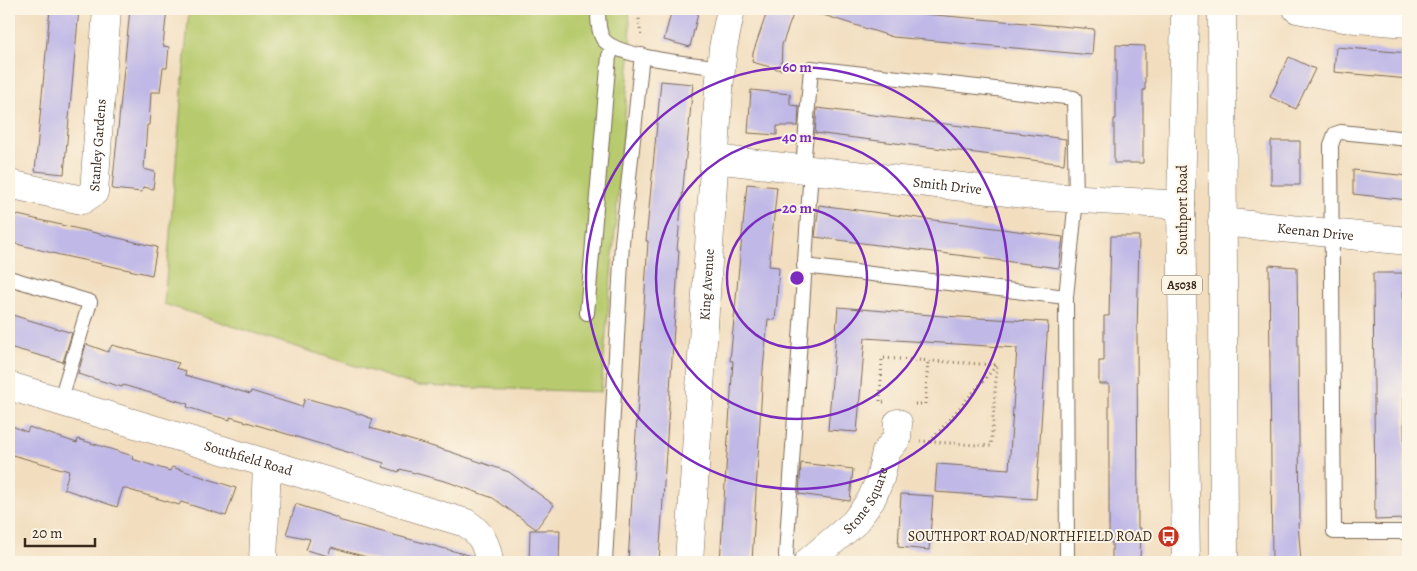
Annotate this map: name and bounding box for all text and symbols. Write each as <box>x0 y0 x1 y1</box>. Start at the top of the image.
text: 60 m <box>782 57 812 77</box>
street label: Stanley Gardens <box>85 98 111 192</box>
text: 40 m <box>782 127 812 147</box>
street label: Southport Road <box>1173 165 1192 255</box>
street label: Smith Drive <box>912 173 983 199</box>
text: 20 m <box>782 198 812 218</box>
street label: Keenan Drive <box>1276 219 1355 245</box>
street label: King Avenue <box>695 248 719 321</box>
centre of rings <box>788 269 806 287</box>
road number: A5038 <box>1162 276 1202 294</box>
street label: Southfield Road <box>202 436 295 481</box>
street label: Stone Square <box>839 465 892 539</box>
scale bar <box>25 516 95 548</box>
text: 20 m <box>32 523 63 543</box>
bus stop icon: SOUTHPORT ROAD/NORTHFIELD ROAD <box>1156 524 1180 548</box>
place label: SOUTHPORT ROAD/NORTHFIELD ROAD <box>908 527 1152 546</box>

